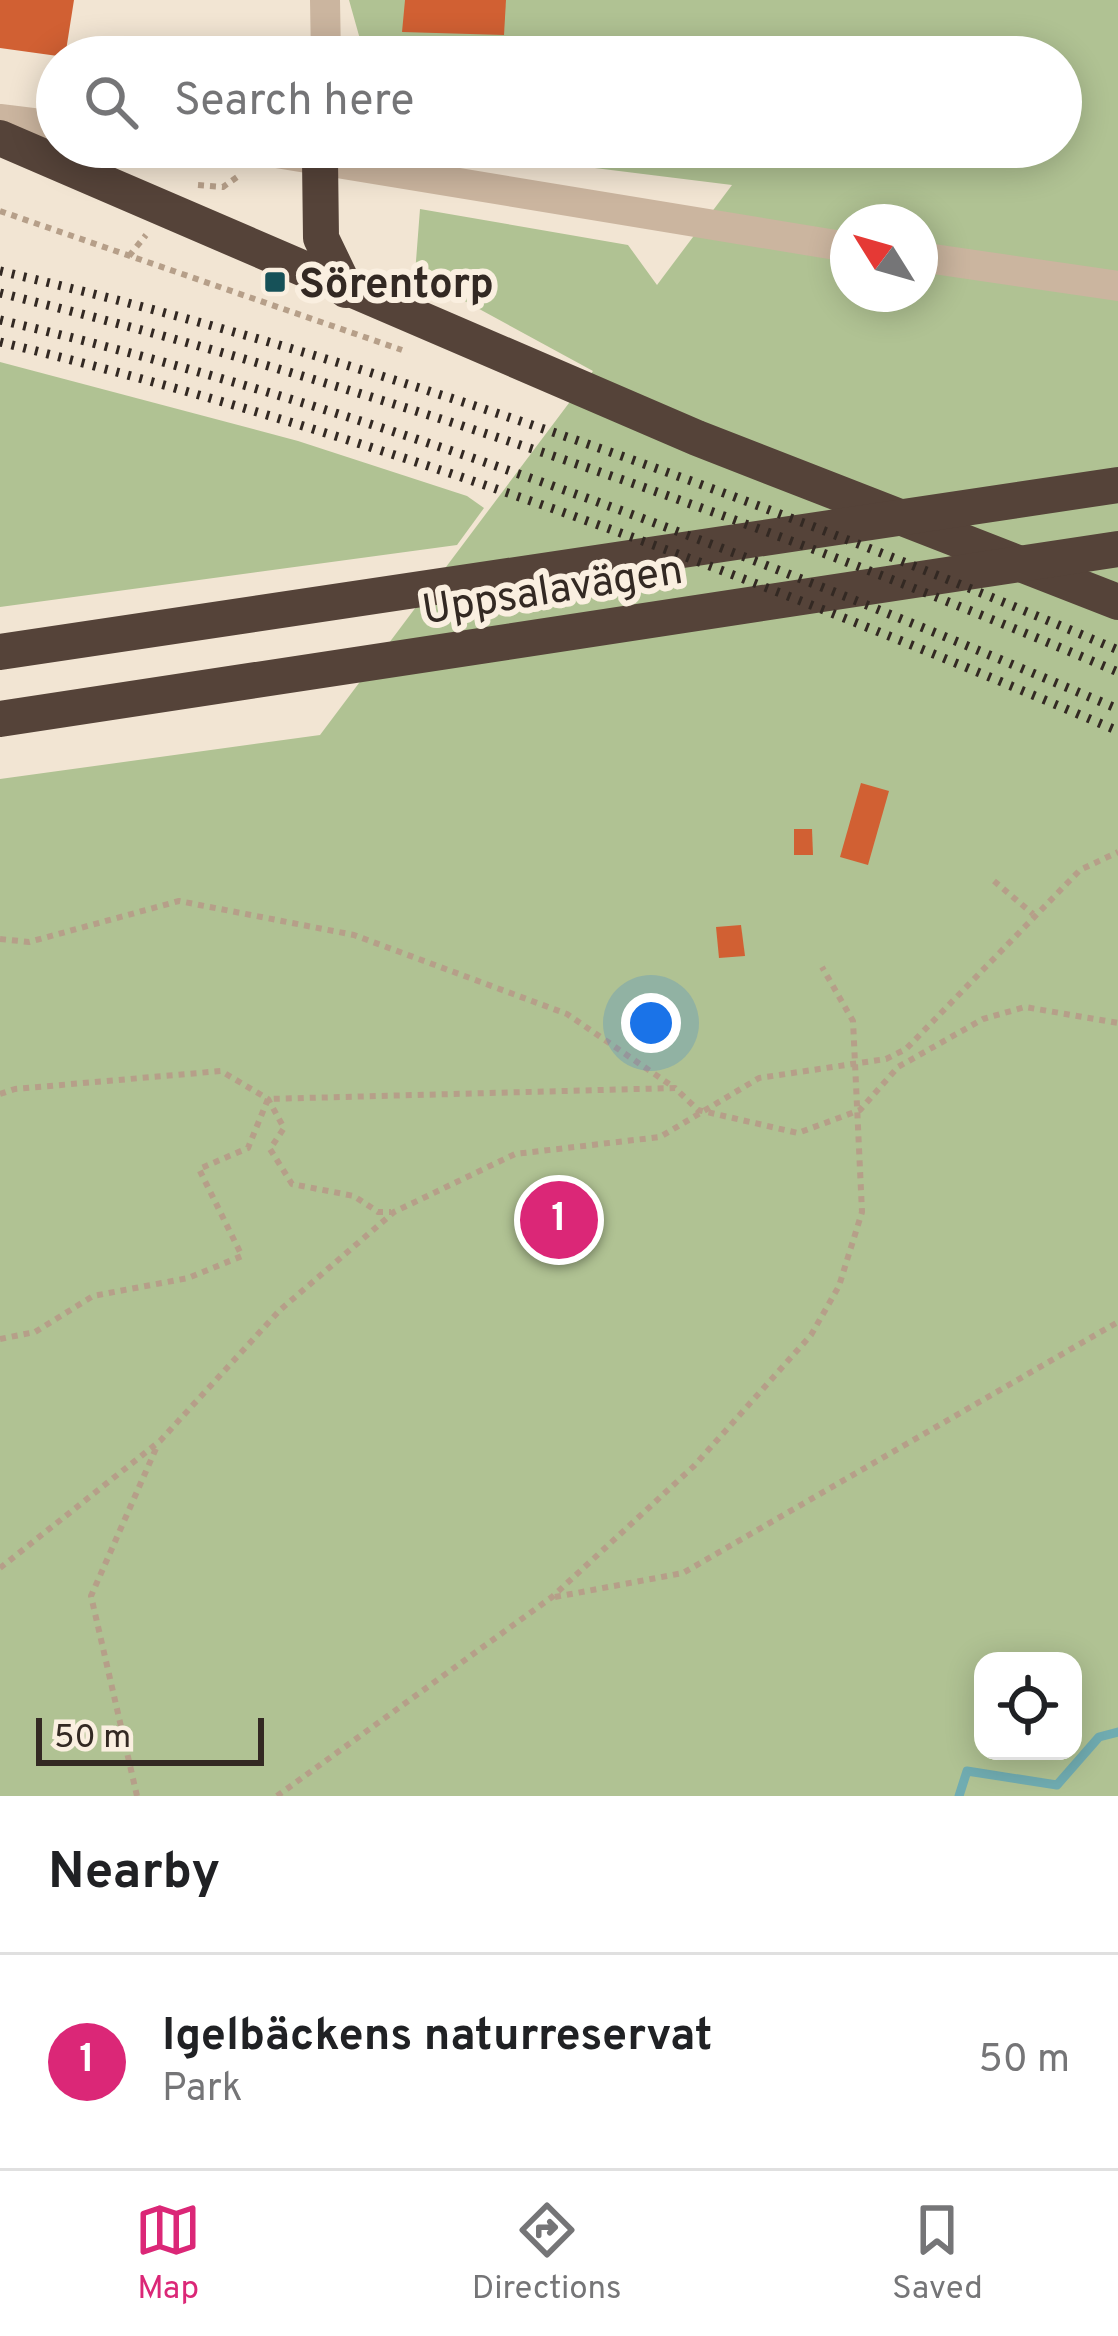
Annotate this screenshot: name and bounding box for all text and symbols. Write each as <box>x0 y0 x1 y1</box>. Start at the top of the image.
search box <box>36 36 1082 168</box>
icon: search <box>78 69 144 135</box>
text: Search here <box>174 74 414 131</box>
north arrow <box>830 204 938 312</box>
place label: Sörentorp <box>299 260 494 313</box>
marker: Sörentorp <box>262 269 288 295</box>
street label: Uppsalavägen <box>419 546 687 639</box>
your location <box>621 993 681 1053</box>
pin: 1 <box>520 1175 598 1265</box>
map controls <box>974 1652 1082 1760</box>
button: locate <box>974 1652 1082 1760</box>
scale bar <box>36 1712 264 1765</box>
text: 50 m <box>54 1718 131 1760</box>
text: Nearby <box>48 1842 220 1907</box>
text: Igelbäckens naturreservat <box>162 2009 712 2066</box>
text: 1 <box>79 2037 95 2086</box>
text: 50 m <box>979 2037 1070 2086</box>
text: Park <box>162 2066 243 2115</box>
tab: Map <box>135 2197 201 2311</box>
tab: Directions <box>472 2197 622 2311</box>
tab: Saved <box>892 2197 983 2311</box>

